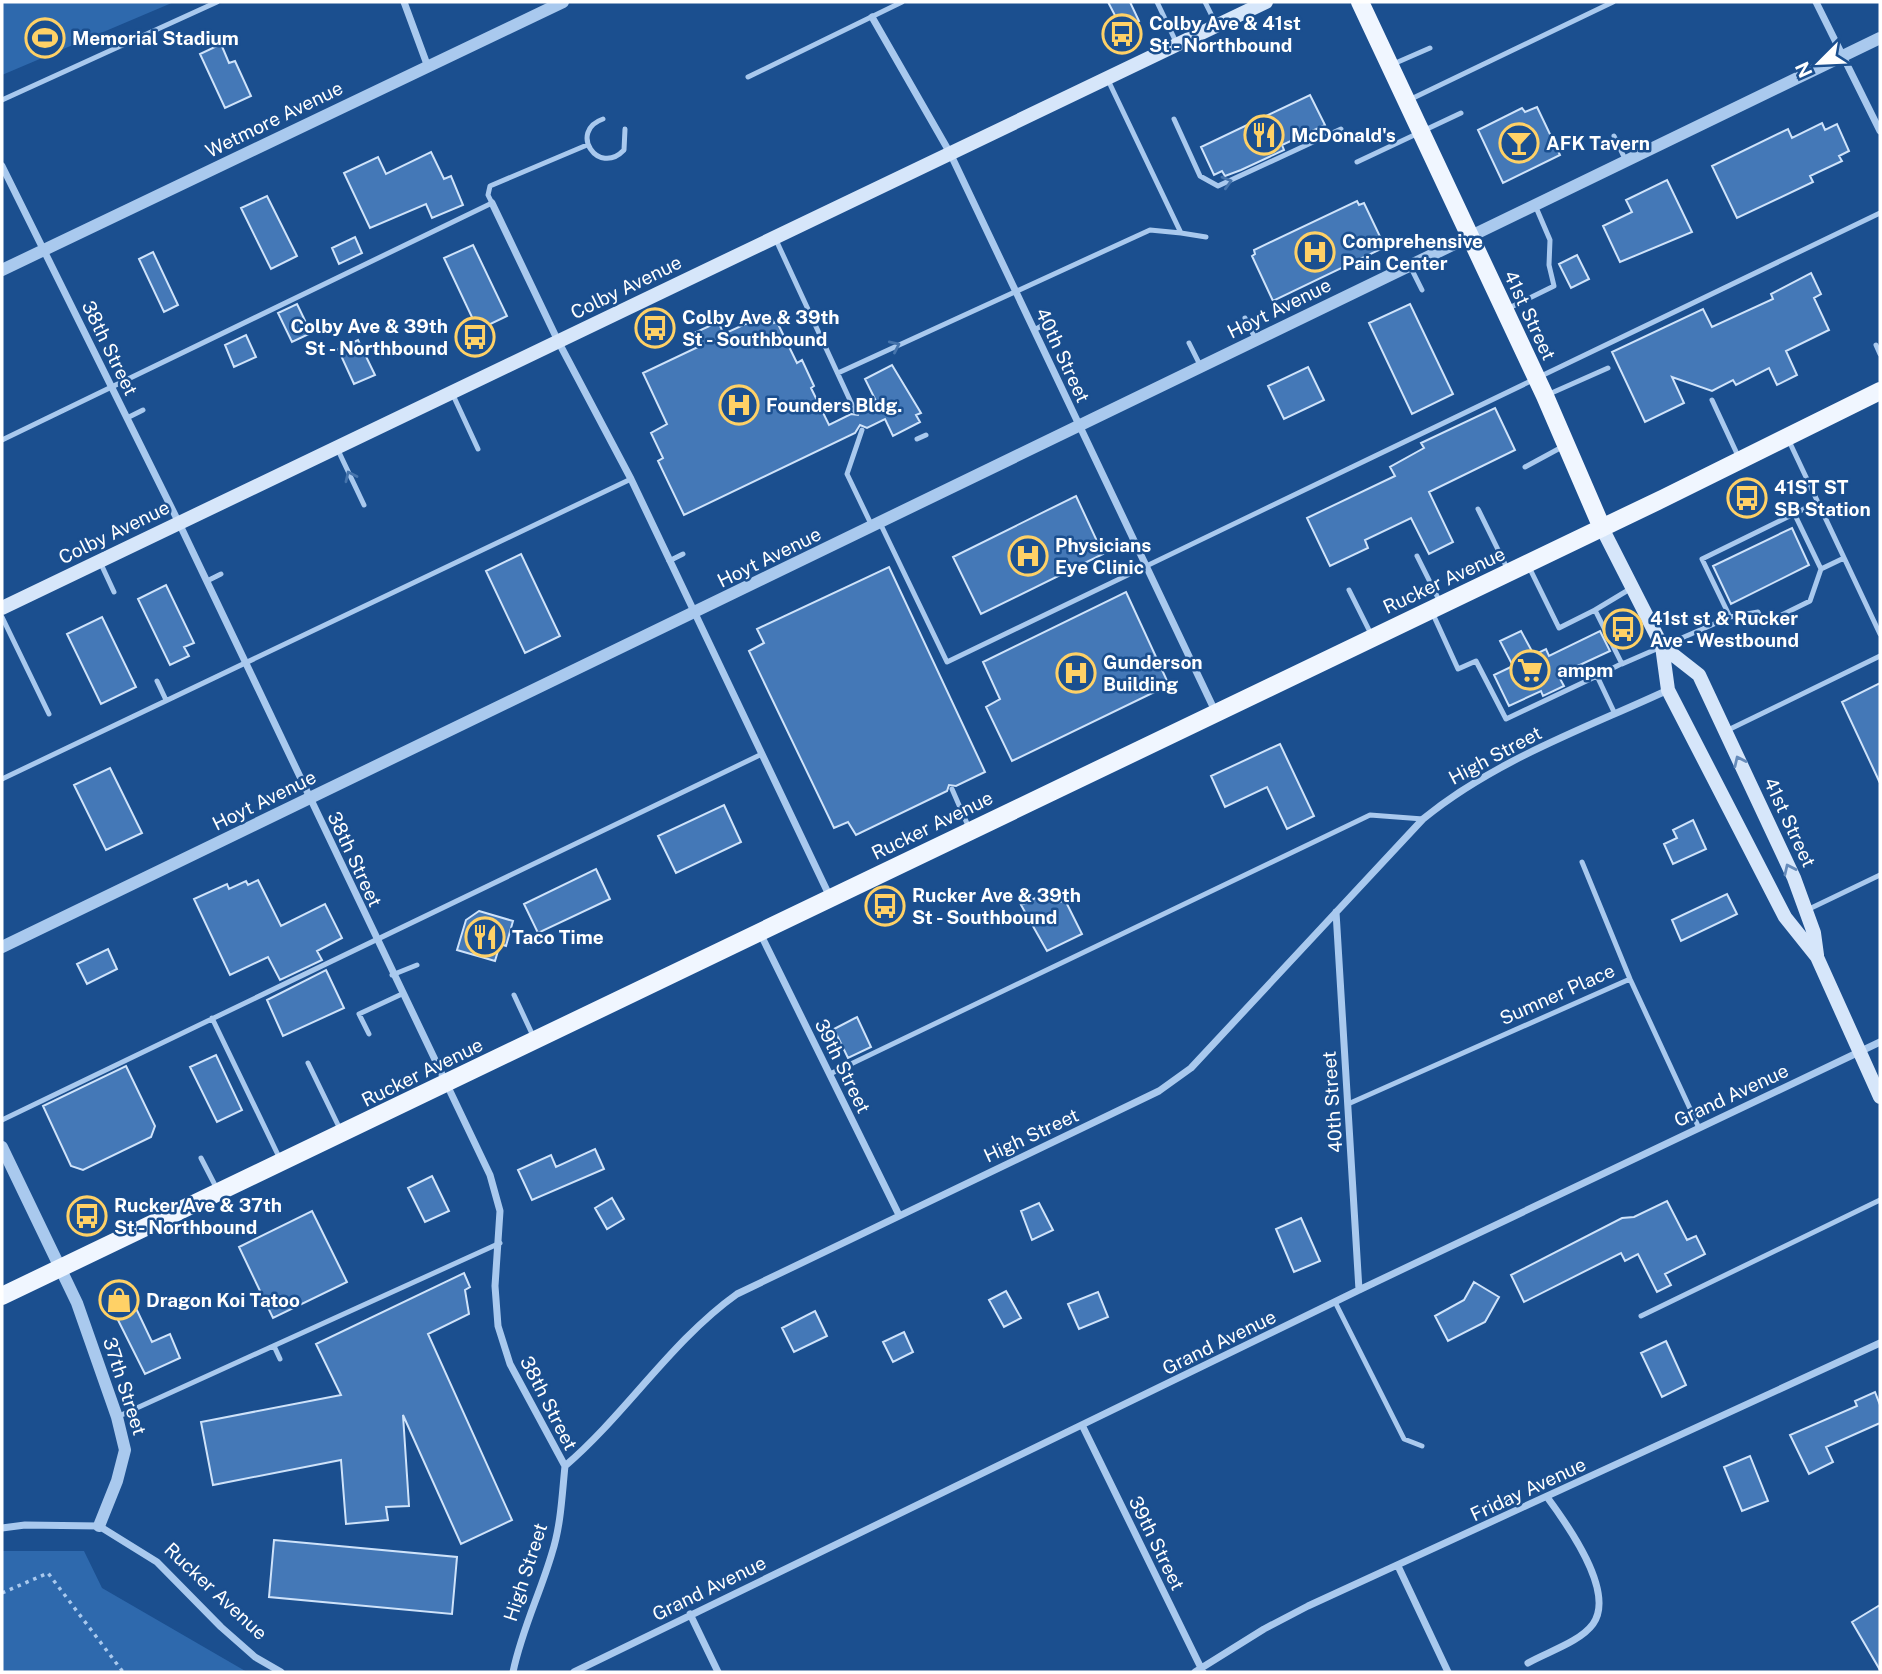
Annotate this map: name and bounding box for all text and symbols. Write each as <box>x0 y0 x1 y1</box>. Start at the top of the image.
place label: Colby Ave & 41st St - Northbound <box>1149 12 1301 56</box>
bus stop icon: Colby Ave & 41st St - Northbound <box>1101 13 1143 55</box>
sports icon: Memorial Stadium <box>24 17 66 59</box>
place label: Memorial Stadium <box>72 27 239 49</box>
north arrow <box>1784 28 1854 98</box>
text: N <box>1790 59 1817 81</box>
street label: Wetmore Avenue <box>202 76 346 162</box>
restaurant icon: McDonald's <box>1243 114 1285 156</box>
bar icon: AFK Tavern <box>1498 122 1540 164</box>
place label: McDonald's <box>1291 124 1396 146</box>
place label: AFK Tavern <box>1546 132 1650 154</box>
one-way arrow <box>1220 175 1232 190</box>
place label: Comprehensive Pain Center <box>1342 230 1483 274</box>
hospital icon: Comprehensive Pain Center <box>1294 231 1336 273</box>
street label: Colby Avenue <box>567 251 685 323</box>
street label: 41st Street <box>1500 267 1560 363</box>
street label: Hoyt Avenue <box>1224 273 1334 343</box>
street label: 38th Street <box>78 297 142 399</box>
street label: 40th Street <box>1031 304 1095 406</box>
place label: Colby Ave & 39th St - Southbound <box>682 306 840 350</box>
bus stop icon: Colby Ave & 39th St - Southbound <box>634 307 676 349</box>
place label: Colby Ave & 39th St - Northbound <box>290 315 448 359</box>
bus stop icon: Colby Ave & 39th St - Northbound <box>454 316 496 358</box>
one-way arrow <box>888 340 900 354</box>
hospital icon: Founders Bldg. <box>718 384 760 426</box>
place label: Founders Bldg. <box>766 394 903 416</box>
one-way arrow <box>344 471 358 483</box>
place label: 41ST ST SB Station <box>1774 476 1871 520</box>
bus stop icon: 41ST ST SB Station <box>1726 477 1768 519</box>
street label: Colby Avenue <box>55 496 173 568</box>
street label: Hoyt Avenue <box>714 522 824 592</box>
place label: Physicians Eye Clinic <box>1055 534 1151 578</box>
hospital icon: Physicians Eye Clinic <box>1007 535 1049 577</box>
street label: Rucker Avenue <box>1379 542 1509 618</box>
place label: 41st st & Rucker Ave - Westbound <box>1650 607 1799 651</box>
bus stop icon: 41st st & Rucker Ave - Westbound <box>1602 608 1644 650</box>
supermarket icon: ampm <box>1509 649 1551 691</box>
place label: Gunderson Building <box>1103 651 1203 695</box>
hospital icon: Gunderson Building <box>1055 652 1097 694</box>
place label: ampm <box>1557 659 1613 681</box>
street label: High Street <box>1445 721 1545 789</box>
one-way arrow <box>1733 756 1747 768</box>
street label: Hoyt Avenue <box>209 765 319 835</box>
street label: 41st Street <box>1760 774 1820 870</box>
street label: Rucker Avenue <box>868 786 996 864</box>
street label: 38th Street <box>323 808 387 910</box>
one-way arrow <box>1784 864 1798 876</box>
place label: Rucker Ave & 39th St - Southbound <box>912 884 1081 928</box>
bus stop icon: Rucker Ave & 39th St - Southbound <box>864 885 906 927</box>
restaurant icon: Taco Time <box>464 916 506 958</box>
place label: Taco Time <box>512 926 604 948</box>
street label: Sumner Place <box>1496 959 1618 1029</box>
street label: 39th Street <box>811 1015 875 1117</box>
street label: Rucker Avenue <box>358 1033 486 1111</box>
street label: 40th Street <box>1317 1050 1347 1154</box>
street label: Grand Avenue <box>1670 1059 1792 1131</box>
street label: High Street <box>980 1103 1082 1167</box>
place label: Rucker Ave & 37th St - Northbound <box>114 1194 282 1238</box>
bus stop icon: Rucker Ave & 37th St - Northbound <box>66 1195 108 1237</box>
shop icon: Dragon Koi Tatoo <box>98 1279 140 1321</box>
place label: Dragon Koi Tatoo <box>146 1289 300 1311</box>
street label: Grand Avenue <box>1159 1305 1279 1379</box>
street label: 37th Street <box>99 1334 151 1438</box>
street label: 38th Street <box>516 1352 582 1454</box>
street label: Friday Avenue <box>1467 1453 1589 1525</box>
street label: 39th Street <box>1125 1492 1189 1594</box>
street label: High Street <box>499 1520 551 1624</box>
street label: Rucker Avenue <box>160 1538 272 1644</box>
street label: Grand Avenue <box>649 1551 769 1625</box>

